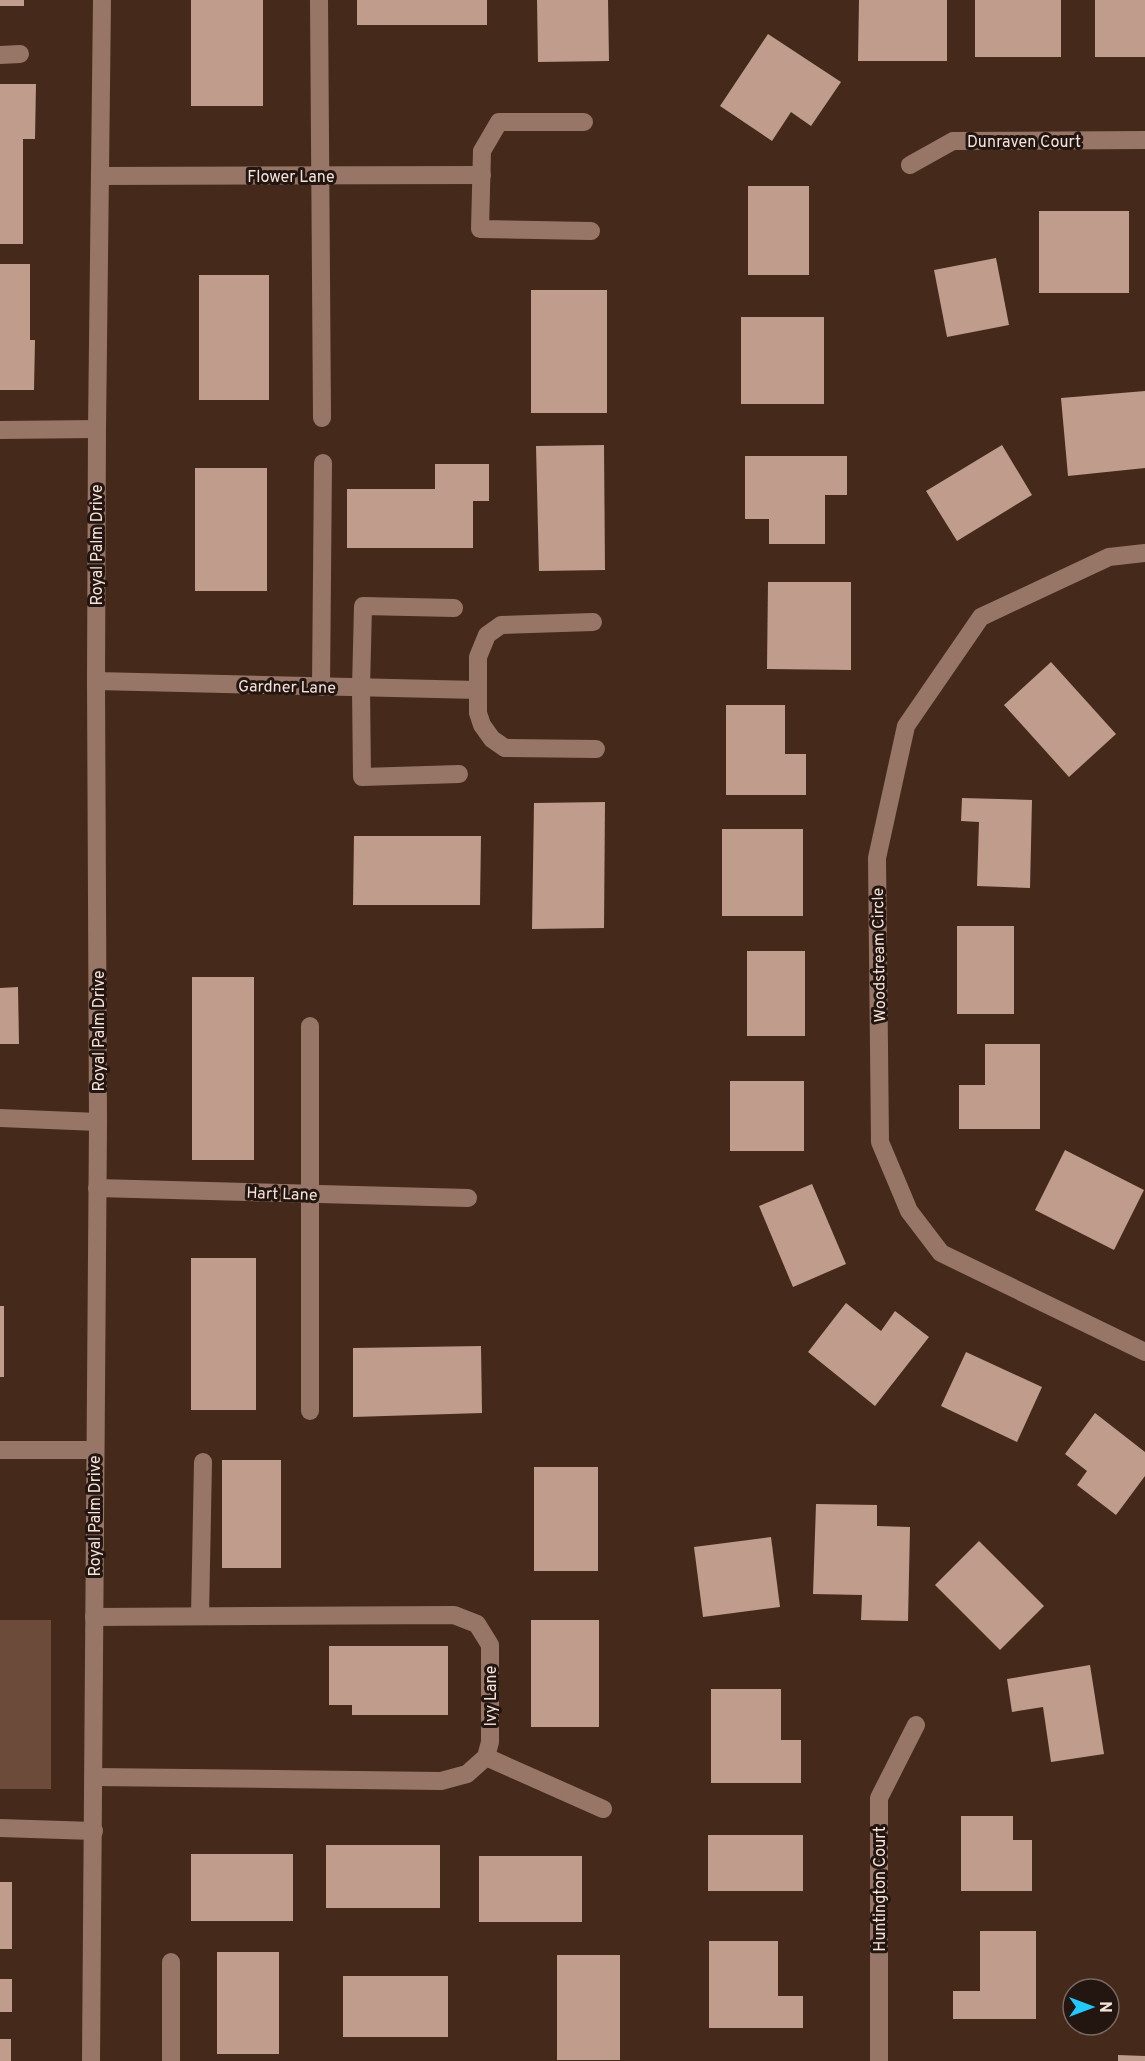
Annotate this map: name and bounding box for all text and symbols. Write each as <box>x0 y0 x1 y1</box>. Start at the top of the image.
street label: Dunraven Court <box>967 133 1081 153</box>
street label: Flower Lane <box>247 168 335 188</box>
street label: Royal Palm Drive <box>88 484 108 606</box>
street label: Gardner Lane <box>238 677 336 699</box>
street label: Woodstream Circle <box>869 888 891 1022</box>
street label: Royal Palm Drive <box>90 970 110 1092</box>
street label: Hart Lane <box>246 1184 318 1206</box>
street label: Royal Palm Drive <box>86 1455 106 1577</box>
street label: Ivy Lane <box>482 1666 502 1726</box>
street label: Huntington Court <box>871 1826 891 1952</box>
north arrow <box>1061 1977 1121 2037</box>
text: N <box>1094 2001 1114 2013</box>

